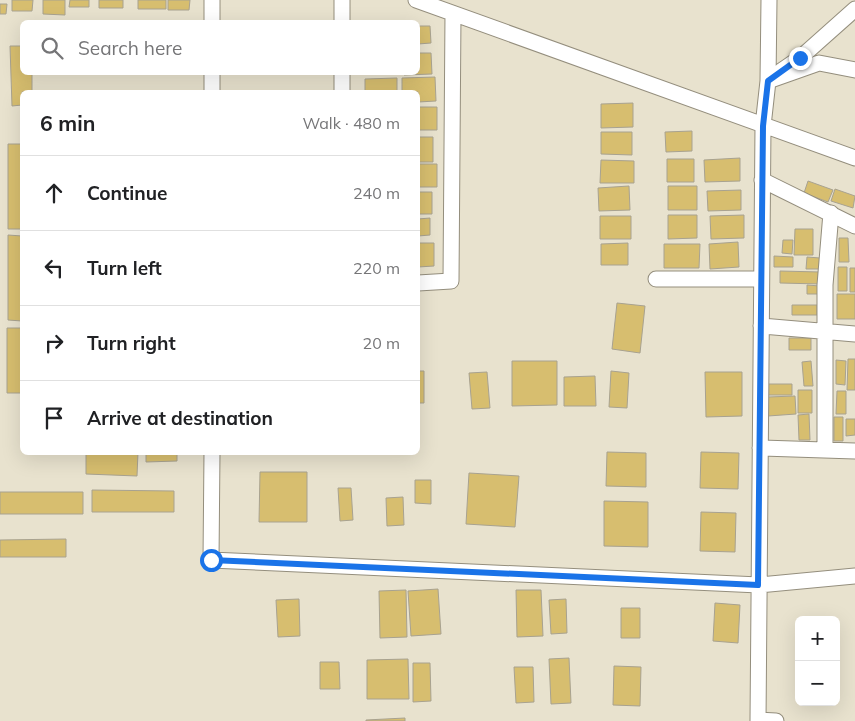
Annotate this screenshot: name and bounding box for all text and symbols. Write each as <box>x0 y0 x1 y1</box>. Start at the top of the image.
search box <box>20 20 420 75</box>
icon: search <box>38 34 66 62</box>
text: Search here <box>78 36 182 60</box>
route end <box>789 47 812 70</box>
text: 6 min <box>40 110 95 136</box>
text: Walk · 480 m <box>302 113 400 133</box>
icon: ahead <box>40 179 68 207</box>
text: Continue <box>87 181 167 205</box>
text: 240 m <box>353 183 400 203</box>
icon: left <box>40 254 68 282</box>
text: Turn left <box>87 256 162 280</box>
text: 220 m <box>353 258 400 278</box>
icon: right <box>40 329 68 357</box>
text: Turn right <box>87 331 176 355</box>
text: 20 m <box>363 333 400 353</box>
icon: arrive <box>40 404 68 432</box>
text: Arrive at destination <box>87 406 273 430</box>
route start <box>200 549 223 572</box>
map controls <box>795 616 840 706</box>
button: + <box>795 616 840 661</box>
button: − <box>795 661 840 706</box>

